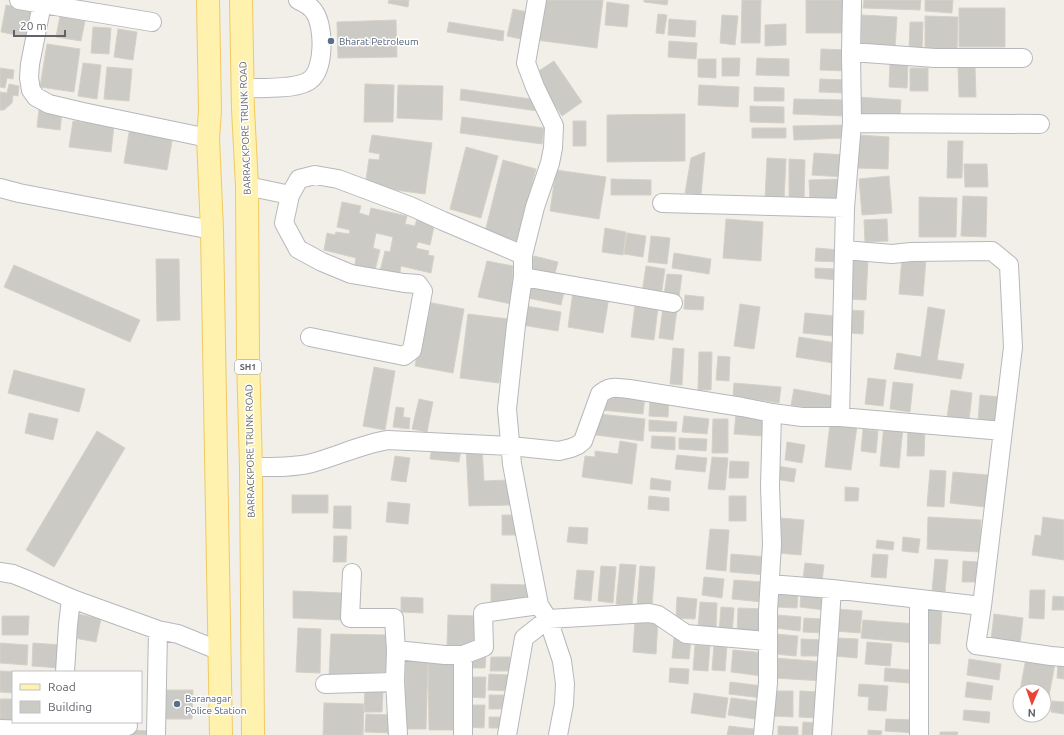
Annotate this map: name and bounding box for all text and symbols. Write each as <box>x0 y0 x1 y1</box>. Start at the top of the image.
scale bar <box>14 12 65 38</box>
text: 20 m <box>20 19 47 32</box>
marker: Bharat Petroleum <box>326 36 336 46</box>
place label: Bharat Petroleum <box>339 36 419 47</box>
street label: BARRACKPORE TRUNK ROAD <box>237 61 253 195</box>
road number: SH1 <box>235 360 261 374</box>
street label: BARRACKPORE TRUNK ROAD <box>243 384 257 518</box>
legend <box>12 671 142 723</box>
text: Road <box>48 680 76 693</box>
north arrow <box>1012 683 1052 723</box>
place label: Baranagar Police Station <box>185 693 246 716</box>
marker: Baranagar Police Station <box>172 699 182 709</box>
text: Building <box>48 700 92 713</box>
text: N <box>1027 707 1036 719</box>

